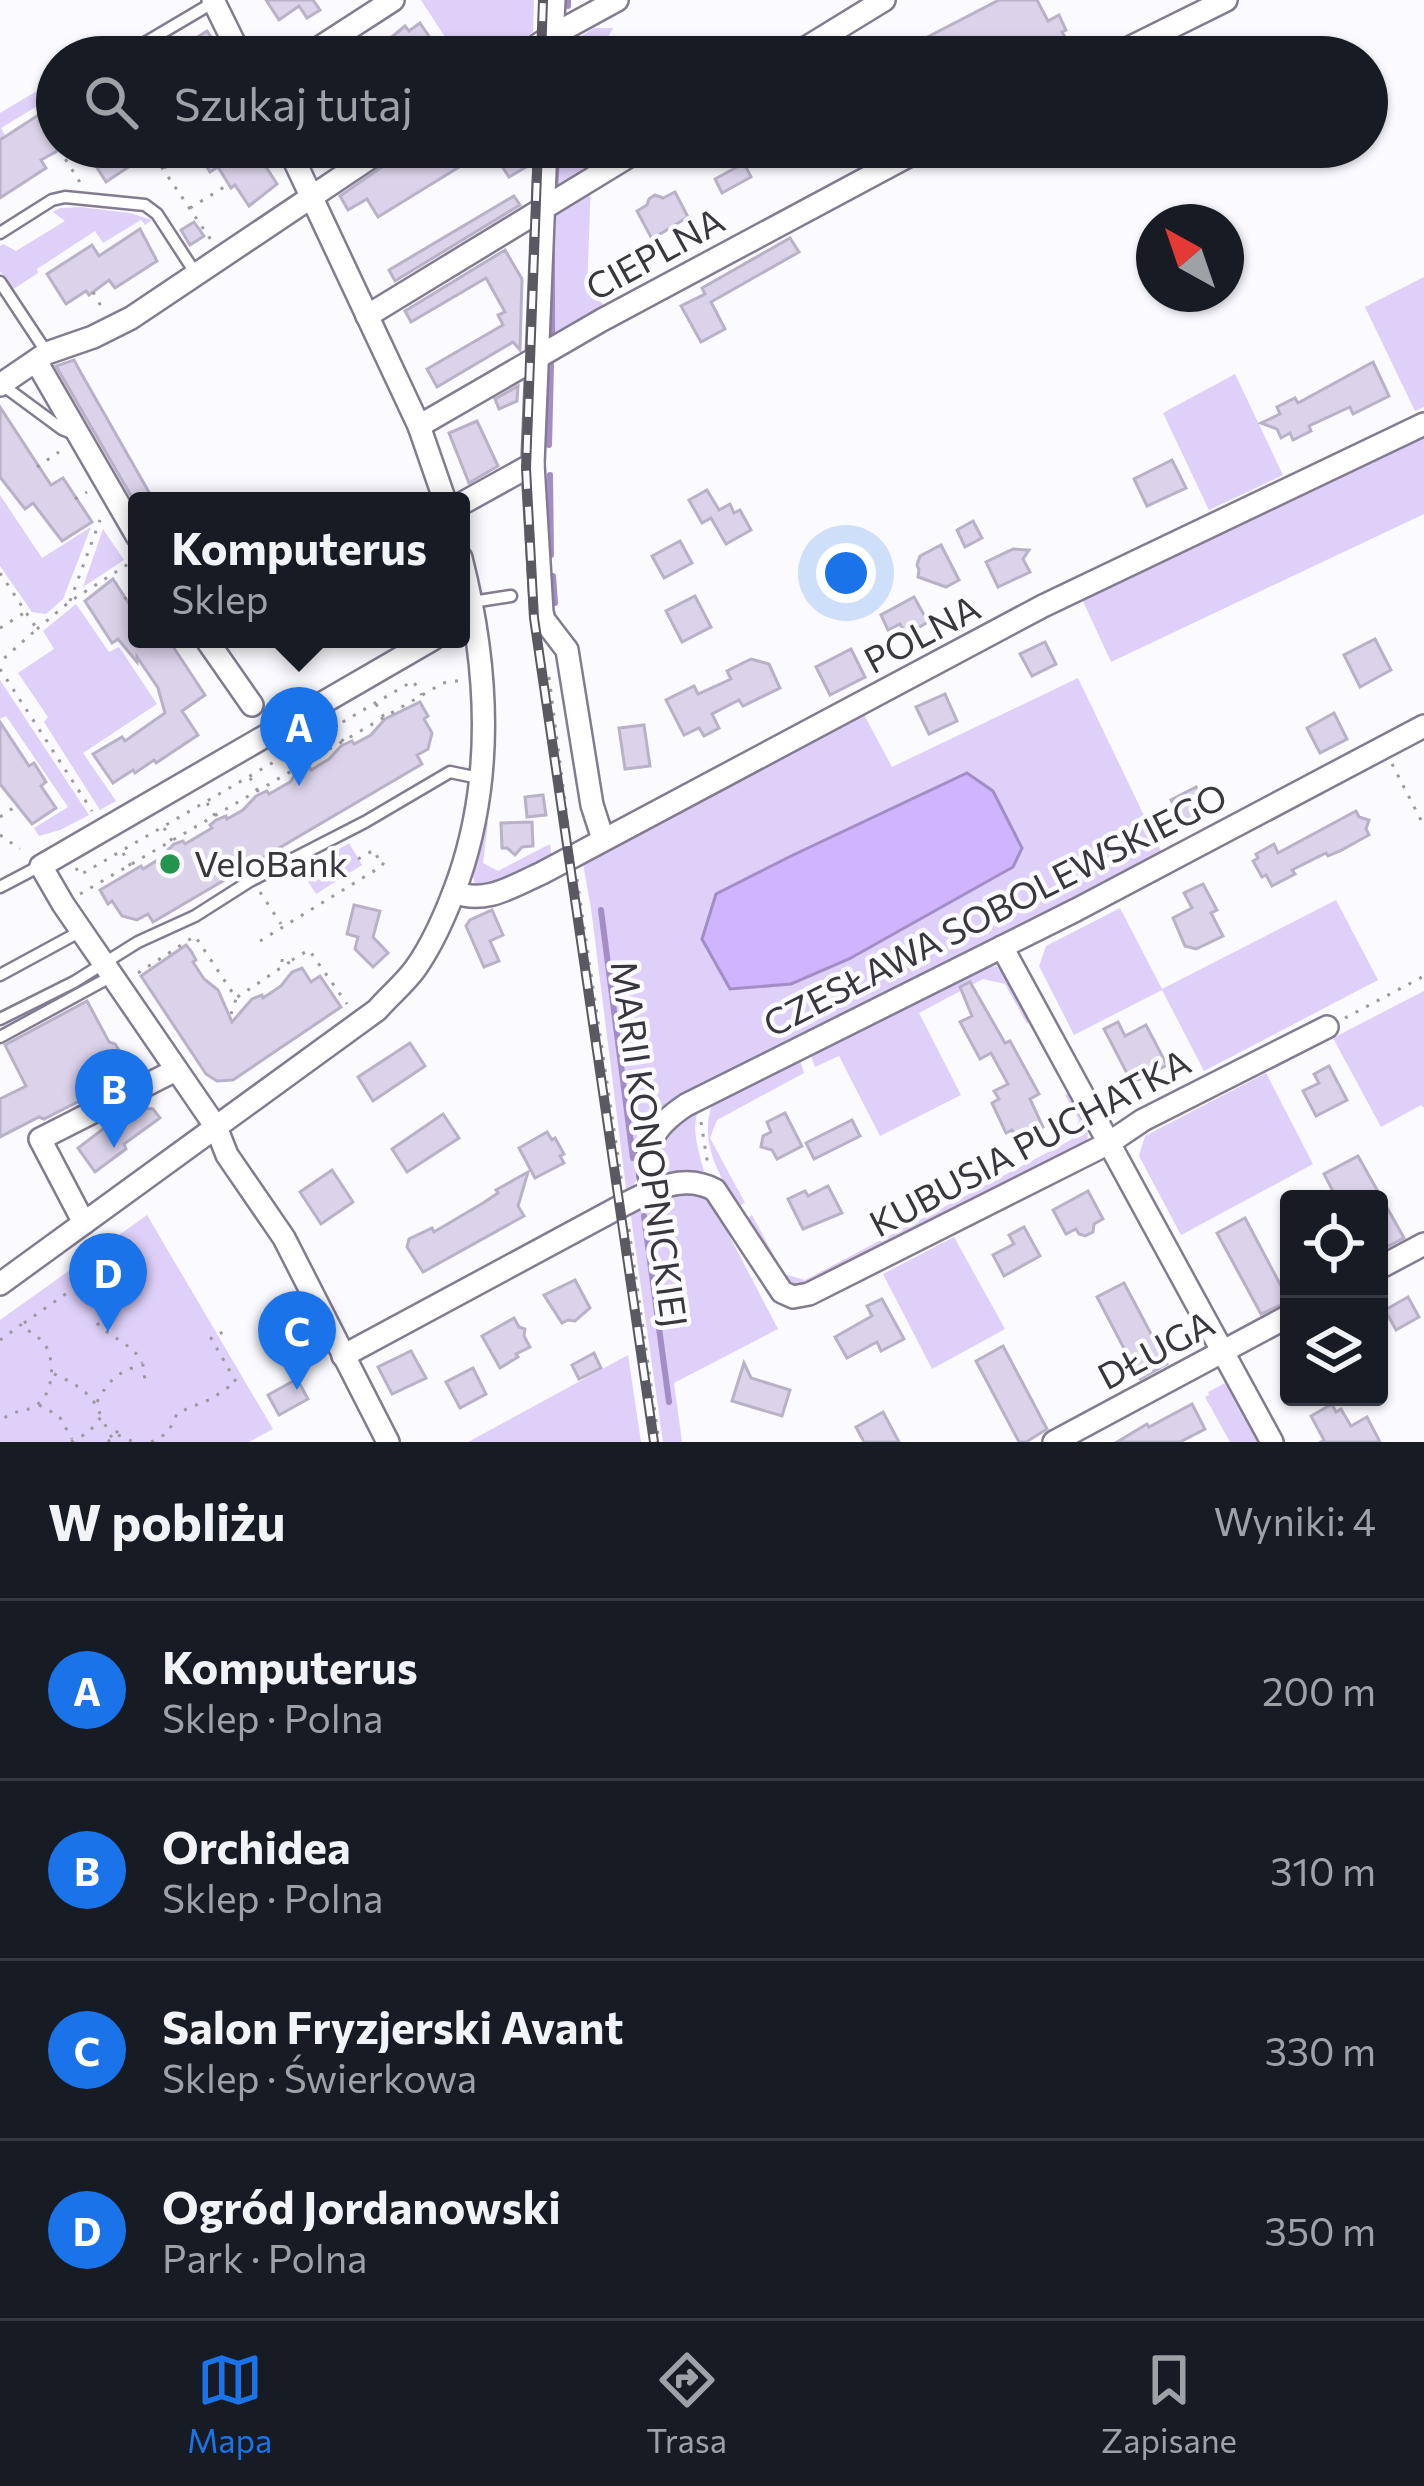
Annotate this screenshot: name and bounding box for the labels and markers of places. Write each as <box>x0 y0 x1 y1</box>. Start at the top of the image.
pin: A <box>260 687 338 786</box>
place label: VeloBank <box>194 840 348 884</box>
marker: VeloBank <box>157 851 183 877</box>
pin: B <box>75 1049 153 1148</box>
pin: D <box>69 1233 147 1332</box>
pin: C <box>258 1291 336 1390</box>

